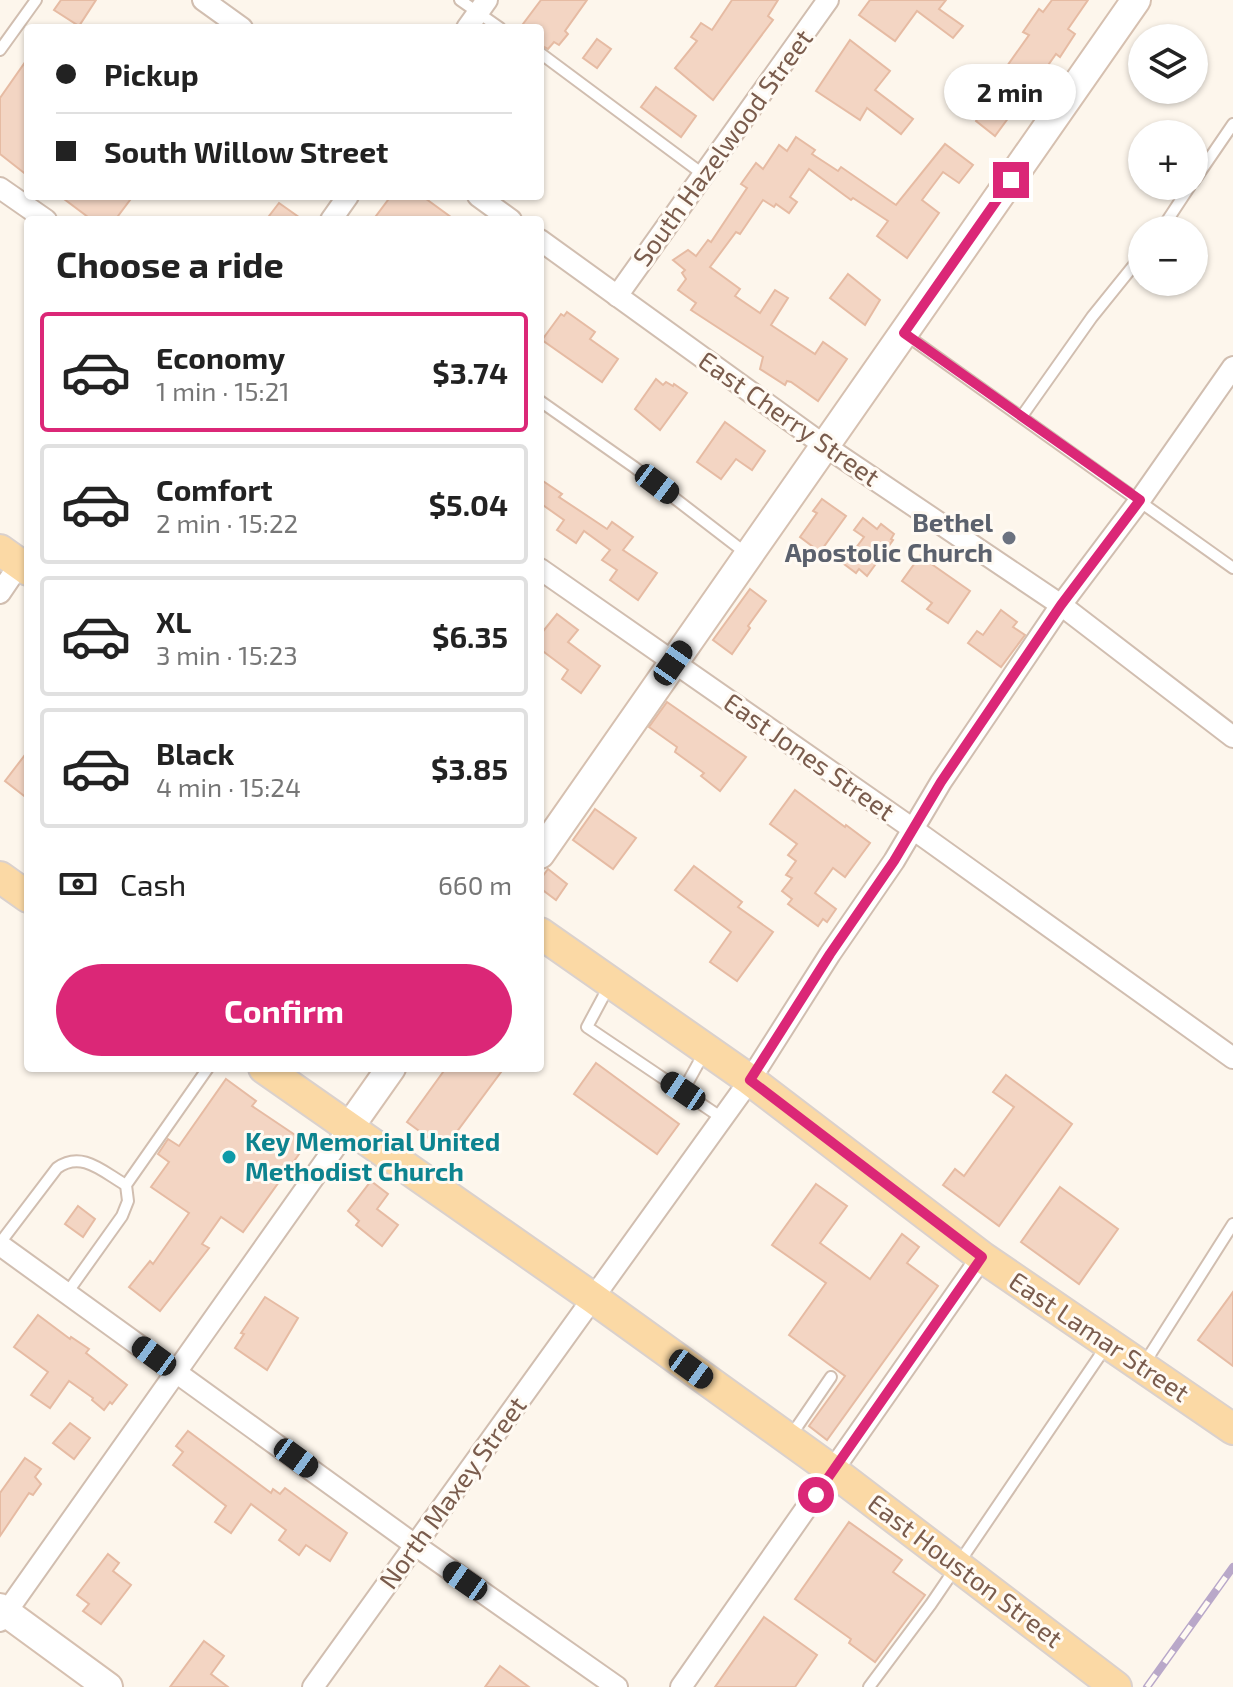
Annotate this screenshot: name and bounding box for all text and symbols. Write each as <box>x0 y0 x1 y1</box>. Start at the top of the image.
street label: South Hazelwood Street <box>625 23 818 272</box>
map controls <box>1128 24 1208 296</box>
button: layers <box>1128 24 1208 104</box>
text: Pickup <box>104 56 199 92</box>
callout: 2 min <box>945 64 1077 120</box>
text: 2 min <box>977 76 1043 107</box>
button: + <box>1128 120 1208 200</box>
text: South Willow Street <box>104 133 388 169</box>
route end <box>993 162 1029 198</box>
button: − <box>1128 216 1208 296</box>
text: Choose a ride <box>56 242 284 285</box>
icon: car <box>60 336 132 408</box>
text: Economy <box>156 339 285 375</box>
street label: East Cherry Street <box>693 344 886 492</box>
text: $3.74 <box>432 354 508 390</box>
text: 1 min · 15:21 <box>156 375 290 406</box>
car <box>631 460 683 508</box>
icon: car <box>60 468 132 540</box>
text: Comfort <box>156 471 273 507</box>
text: $5.04 <box>429 486 508 522</box>
place label: Bethel Apostolic Church <box>785 506 993 567</box>
text: 2 min · 15:22 <box>156 507 298 538</box>
marker: Bethel Apostolic Church <box>1000 529 1018 547</box>
icon: car <box>60 600 132 672</box>
text: XL <box>156 603 191 639</box>
text: $6.35 <box>432 618 508 654</box>
car <box>649 636 697 690</box>
text: 3 min · 15:23 <box>156 639 298 670</box>
street label: East Jones Street <box>719 685 901 826</box>
icon: car <box>60 732 132 804</box>
text: Black <box>156 735 234 771</box>
text: $3.85 <box>431 750 508 786</box>
text: 4 min · 15:24 <box>156 771 301 802</box>
icon: cash <box>56 862 100 906</box>
text: Cash <box>120 866 186 902</box>
text: 660 m <box>438 869 512 900</box>
button: Confirm <box>56 964 512 1056</box>
car <box>656 1068 710 1114</box>
place label: Key Memorial United Methodist Church <box>245 1125 500 1186</box>
marker: Key Memorial United Methodist Church <box>220 1148 238 1166</box>
street label: East Lamar Street <box>1004 1264 1196 1407</box>
car <box>128 1332 180 1380</box>
car <box>665 1345 717 1393</box>
street label: North Maxey Street <box>372 1390 532 1594</box>
car <box>270 1434 322 1482</box>
route start <box>798 1477 834 1513</box>
street label: East Houston Street <box>862 1486 1069 1653</box>
car <box>438 1557 492 1605</box>

